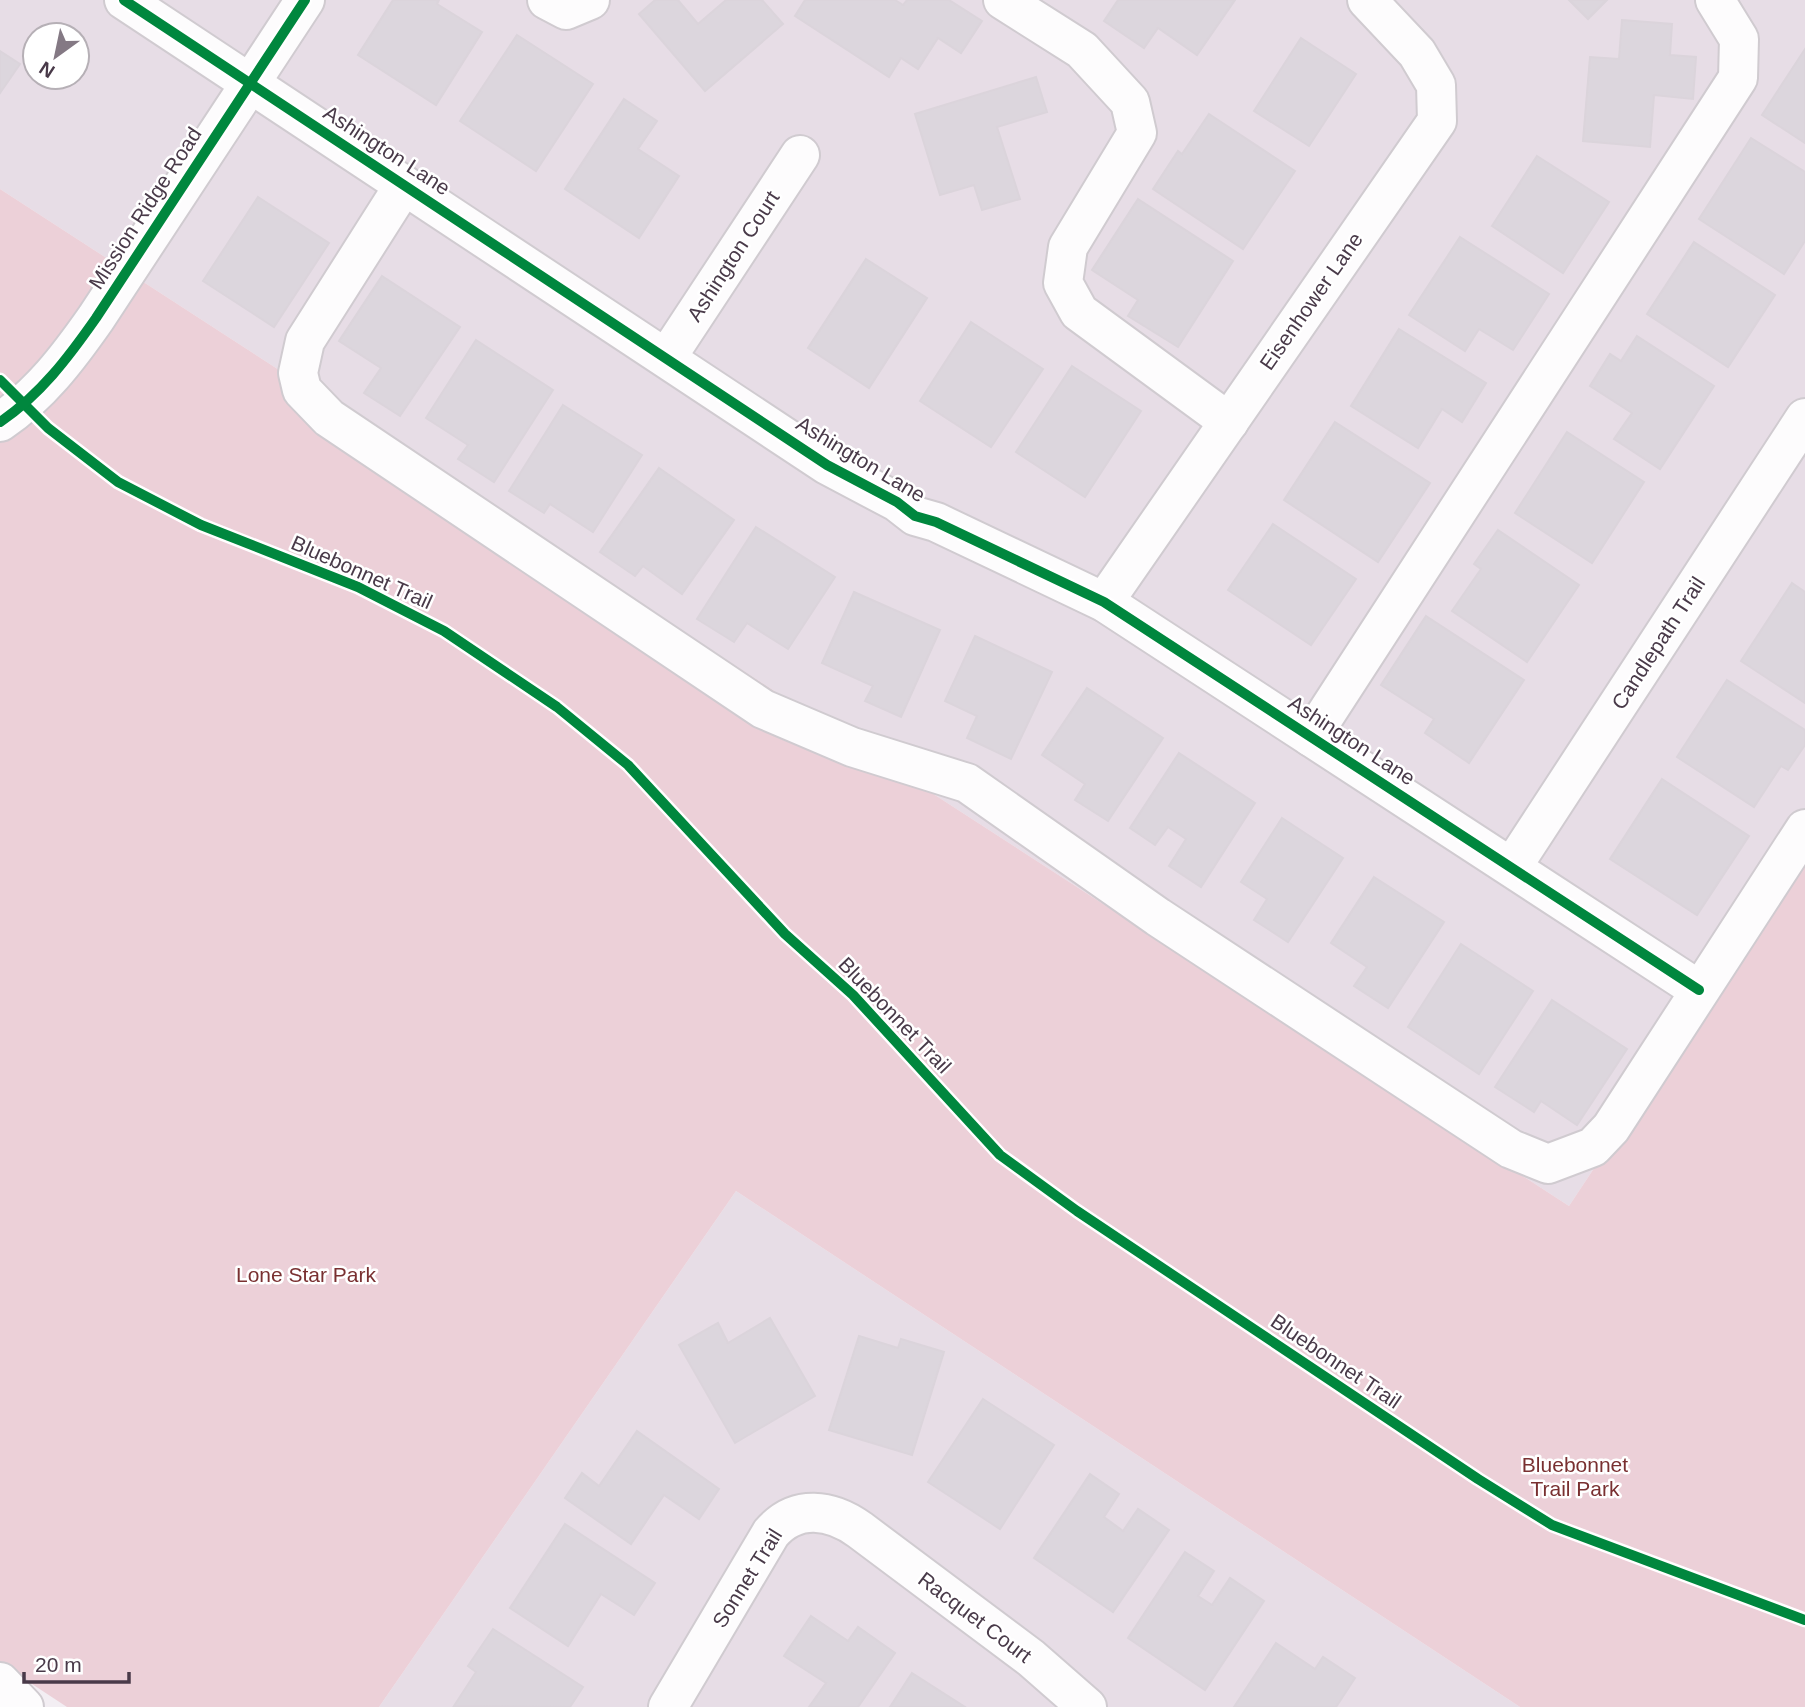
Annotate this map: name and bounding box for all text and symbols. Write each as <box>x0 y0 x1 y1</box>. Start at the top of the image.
north arrow <box>21 21 91 91</box>
text: N <box>36 57 58 82</box>
street label: Ashington Lane <box>320 101 454 199</box>
street label: Mission Ridge Road <box>84 123 206 293</box>
street label: Ashington Court <box>682 186 784 325</box>
street label: Eisenhower Lane <box>1255 228 1367 374</box>
street label: Ashington Lane <box>793 412 929 506</box>
street label: Bluebonnet Trail <box>288 531 436 613</box>
street label: Candlepath Trail <box>1607 573 1709 713</box>
street label: Ashington Lane <box>1285 691 1419 789</box>
street label: Bluebonnet Trail <box>834 952 956 1078</box>
park label: Lone Star Park <box>236 1263 377 1286</box>
street label: Bluebonnet Trail <box>1267 1309 1405 1413</box>
park label: Bluebonnet Trail Park <box>1522 1453 1628 1500</box>
street label: Sonnet Trail <box>708 1524 786 1632</box>
street label: Racquet Court <box>914 1567 1036 1667</box>
scale bar <box>24 1640 130 1684</box>
text: 20 m <box>35 1653 82 1676</box>

